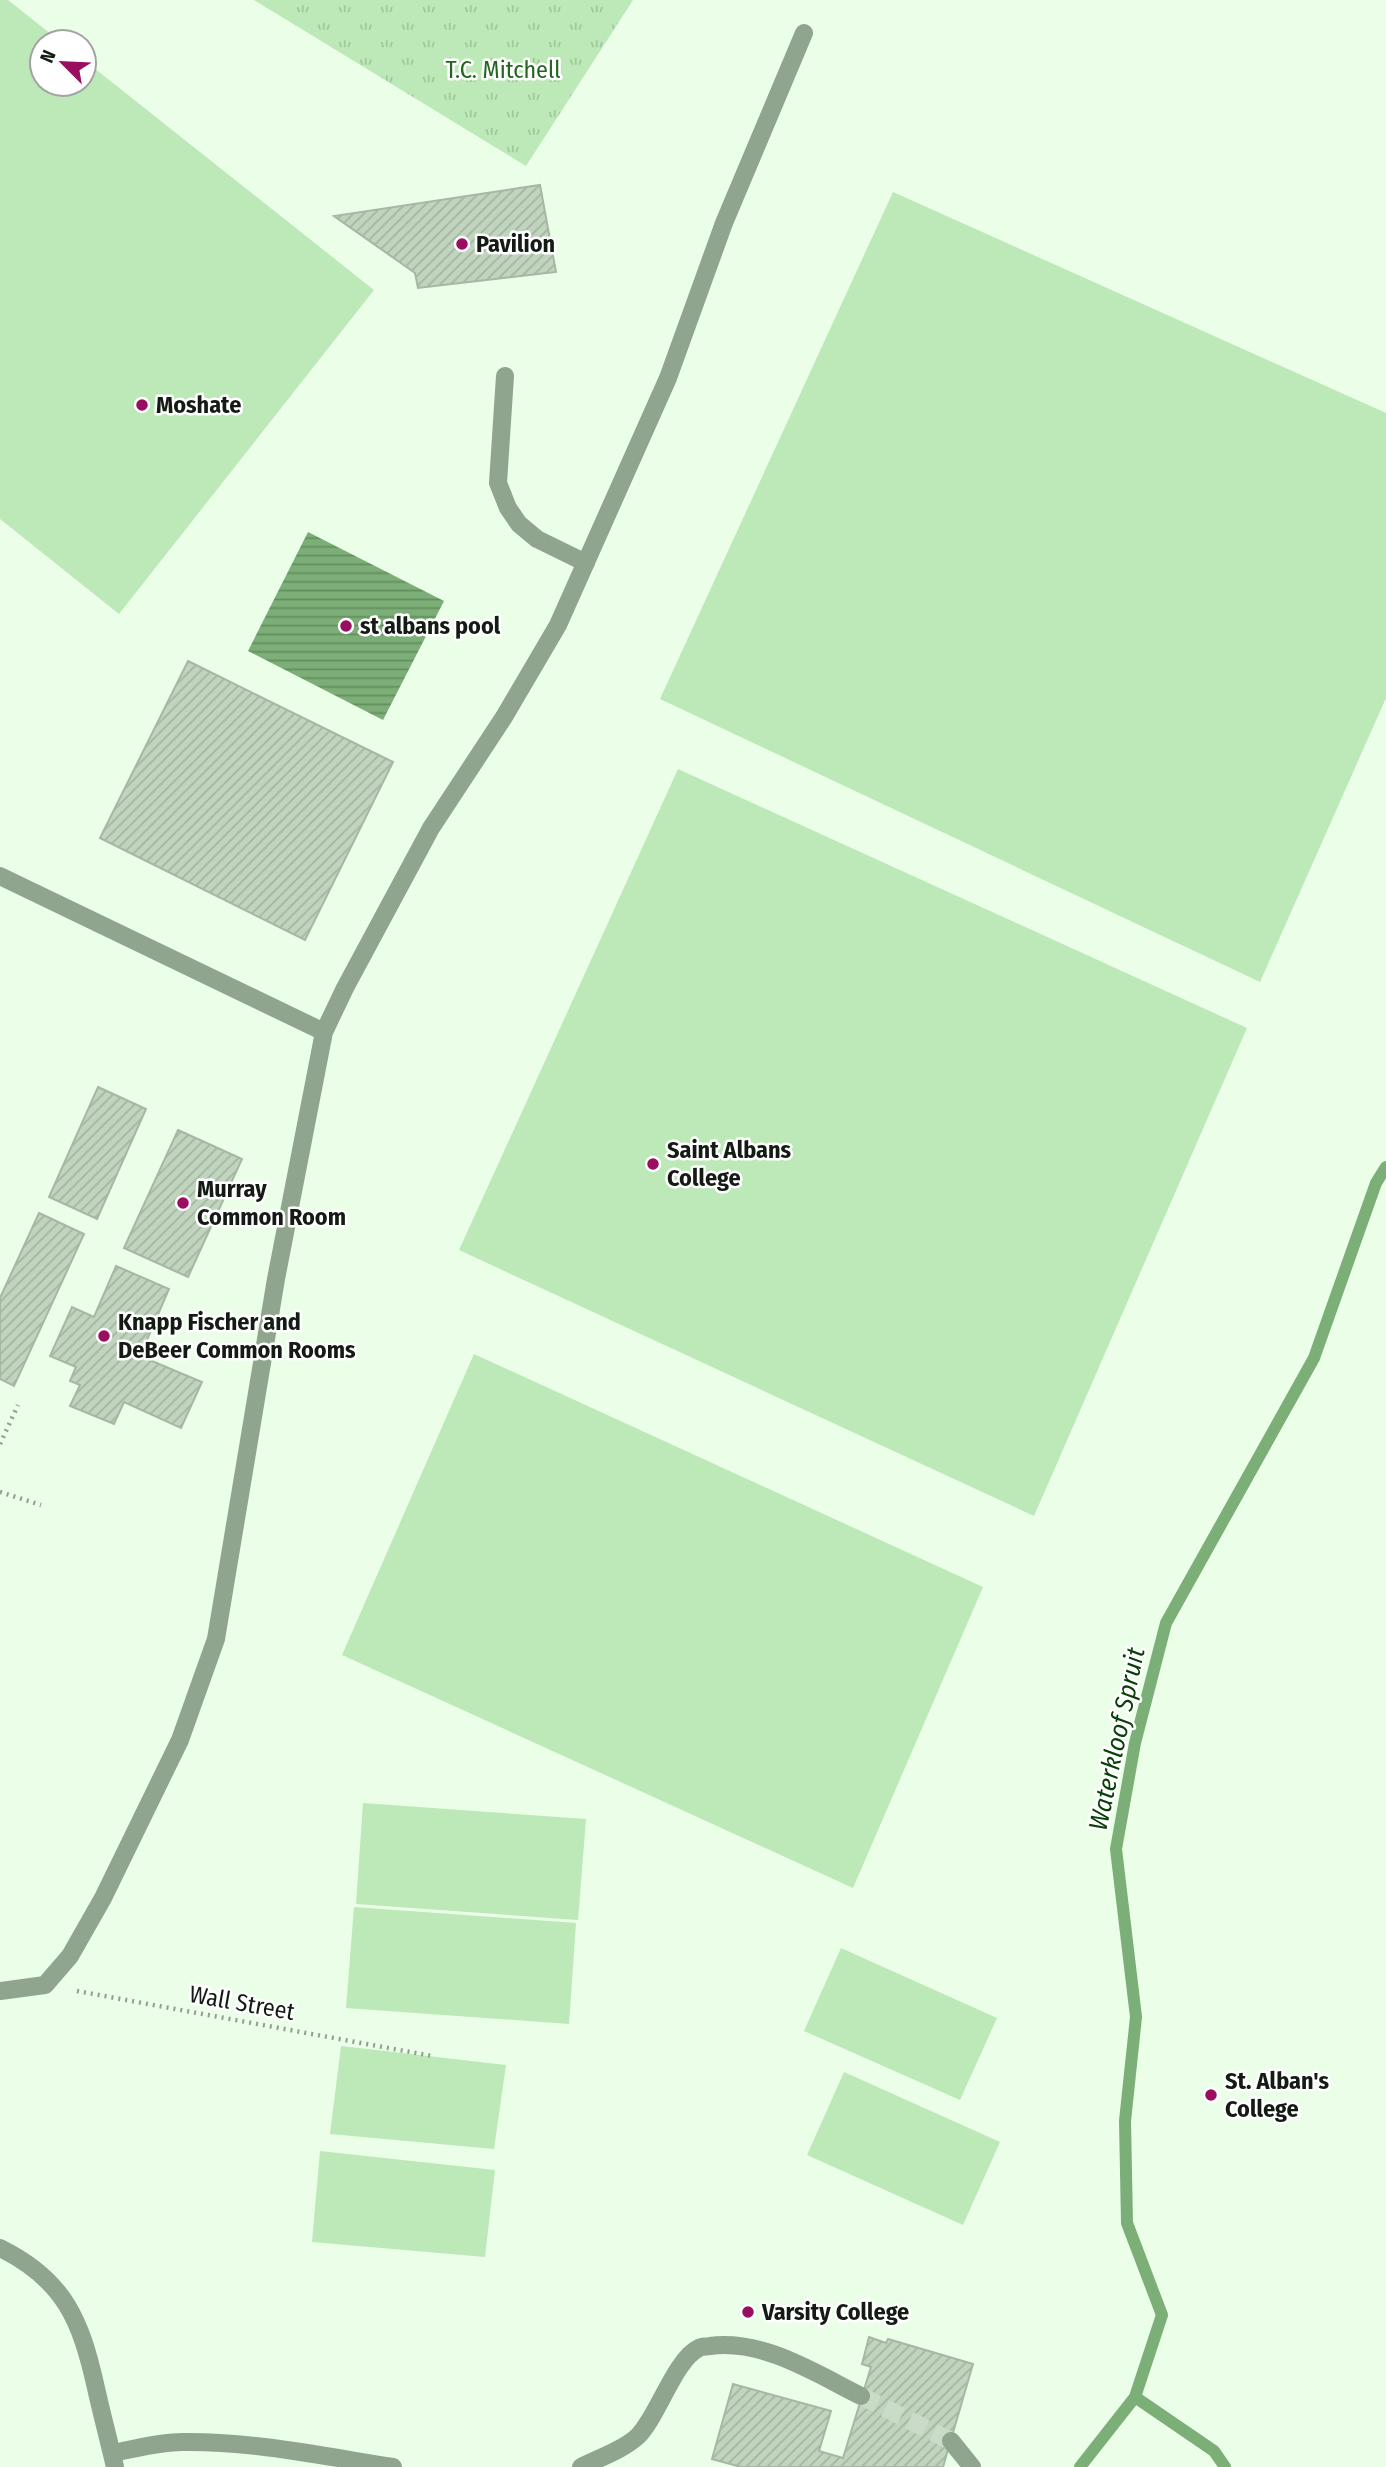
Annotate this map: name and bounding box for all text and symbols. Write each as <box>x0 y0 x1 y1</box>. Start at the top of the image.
north arrow <box>28 28 98 98</box>
text: N <box>35 46 61 66</box>
park label: T.C. Mitchell <box>445 56 561 84</box>
place label: Pavilion <box>476 230 555 258</box>
marker: Pavilion <box>454 236 470 252</box>
place label: Moshate <box>156 391 241 419</box>
marker: Moshate <box>134 397 150 413</box>
place label: st albans pool <box>360 612 501 640</box>
marker: st albans pool <box>338 618 354 634</box>
place label: Saint Albans College <box>667 1136 792 1192</box>
marker: Saint Albans College <box>645 1156 661 1172</box>
place label: Murray Common Room <box>197 1175 346 1231</box>
marker: Murray Common Room <box>175 1195 191 1211</box>
place label: Knapp Fischer and DeBeer Common Rooms <box>118 1308 356 1364</box>
marker: Knapp Fischer and DeBeer Common Rooms <box>96 1328 112 1344</box>
water label: Waterkloof Spruit <box>1082 1644 1152 1833</box>
street label: Wall Street <box>187 1980 297 2026</box>
place label: St. Alban's College <box>1225 2067 1329 2123</box>
marker: St. Alban's College <box>1203 2087 1219 2103</box>
place label: Varsity College <box>761 2298 909 2326</box>
marker: Varsity College <box>740 2304 756 2320</box>

